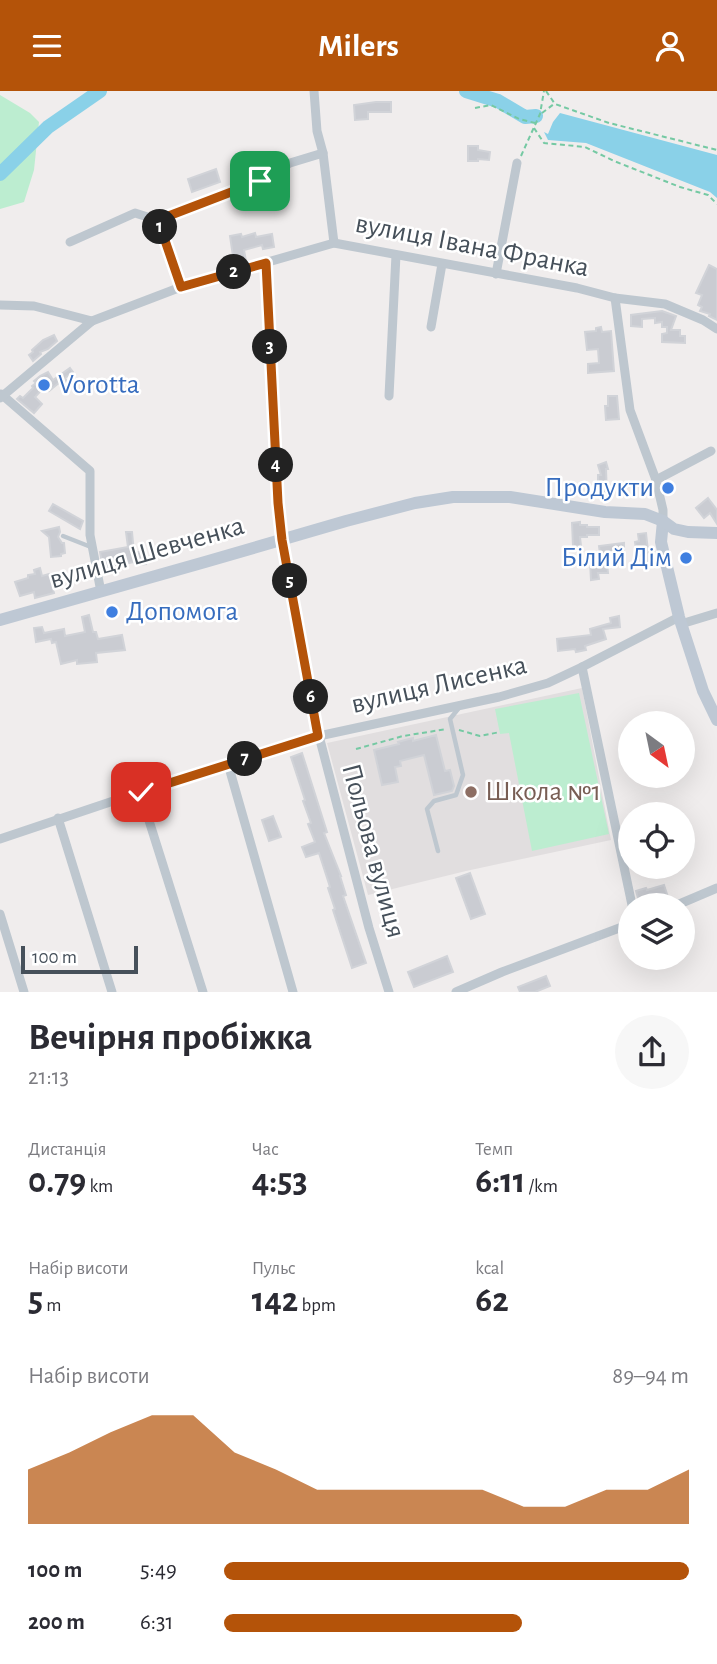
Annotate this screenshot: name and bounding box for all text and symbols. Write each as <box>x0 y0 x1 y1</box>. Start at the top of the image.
icon: menu <box>28 27 66 65</box>
icon: person <box>651 27 689 65</box>
text: Milers <box>318 30 399 62</box>
pin <box>230 151 290 211</box>
icon: arrive <box>241 162 279 200</box>
pin: 1 <box>142 209 178 245</box>
street label: вулиця Івана Франка <box>353 210 591 282</box>
text: 1 <box>156 217 163 236</box>
pin: 2 <box>216 255 252 289</box>
text: 2 <box>229 262 238 281</box>
pin: 3 <box>252 329 288 365</box>
text: 3 <box>265 337 274 356</box>
place label: Vorotta <box>58 371 140 399</box>
marker: Vorotta <box>36 377 52 393</box>
pin: 4 <box>258 447 294 483</box>
text: 4 <box>271 455 280 474</box>
place label: Продукти <box>544 474 654 502</box>
marker: Продукти <box>660 480 676 496</box>
street label: вулиця Шевченка <box>46 512 248 594</box>
place label: Білий Дім <box>561 544 672 572</box>
marker: Білий Дім <box>678 550 694 566</box>
pin: 5 <box>272 563 308 599</box>
text: 5 <box>285 571 294 590</box>
place label: Допомога <box>126 598 238 626</box>
marker: Допомога <box>104 604 120 620</box>
street label: вулиця Лисенка <box>348 651 530 719</box>
pin: 6 <box>294 679 328 715</box>
text: 6 <box>306 687 315 706</box>
north arrow <box>618 711 695 787</box>
map controls <box>618 711 695 970</box>
pin: 7 <box>228 741 262 777</box>
text: 7 <box>240 749 249 768</box>
street label: Польова вулиця <box>336 761 410 941</box>
pin <box>111 762 171 822</box>
icon: check <box>122 773 160 811</box>
place label: Школа №1 <box>485 778 601 806</box>
marker: Школа №1 <box>463 784 479 800</box>
button: locate <box>618 802 695 879</box>
button: layers <box>618 893 695 970</box>
scale bar <box>21 943 138 975</box>
text: 100 m <box>32 948 77 967</box>
button: share <box>615 1015 689 1089</box>
text: Вечірня пробіжка <box>28 1019 312 1057</box>
text: 21:13 <box>28 1066 69 1089</box>
text: Дистанція <box>28 1140 107 1159</box>
text: Час <box>252 1140 279 1159</box>
text: Темп <box>475 1140 513 1159</box>
text: 0.79 <box>28 1164 86 1199</box>
text: 4:53 <box>252 1164 307 1199</box>
text: 6:11 <box>475 1164 525 1199</box>
text: km <box>86 1177 113 1196</box>
text: /km <box>525 1177 558 1196</box>
text: Набір висоти <box>28 1259 129 1278</box>
text: Пульс <box>252 1259 296 1278</box>
text: kcal <box>475 1259 504 1278</box>
text: 5 <box>28 1283 43 1318</box>
text: 142 <box>252 1283 298 1318</box>
text: 62 <box>475 1283 509 1318</box>
text: m <box>43 1296 61 1315</box>
text: bpm <box>298 1296 336 1315</box>
text: Набір висоти <box>28 1365 150 1388</box>
text: 89–94 m <box>612 1365 689 1388</box>
text: 100 m <box>28 1559 82 1582</box>
text: 5:49 <box>140 1559 177 1582</box>
text: 200 m <box>28 1611 85 1634</box>
text: 6:31 <box>140 1611 173 1634</box>

